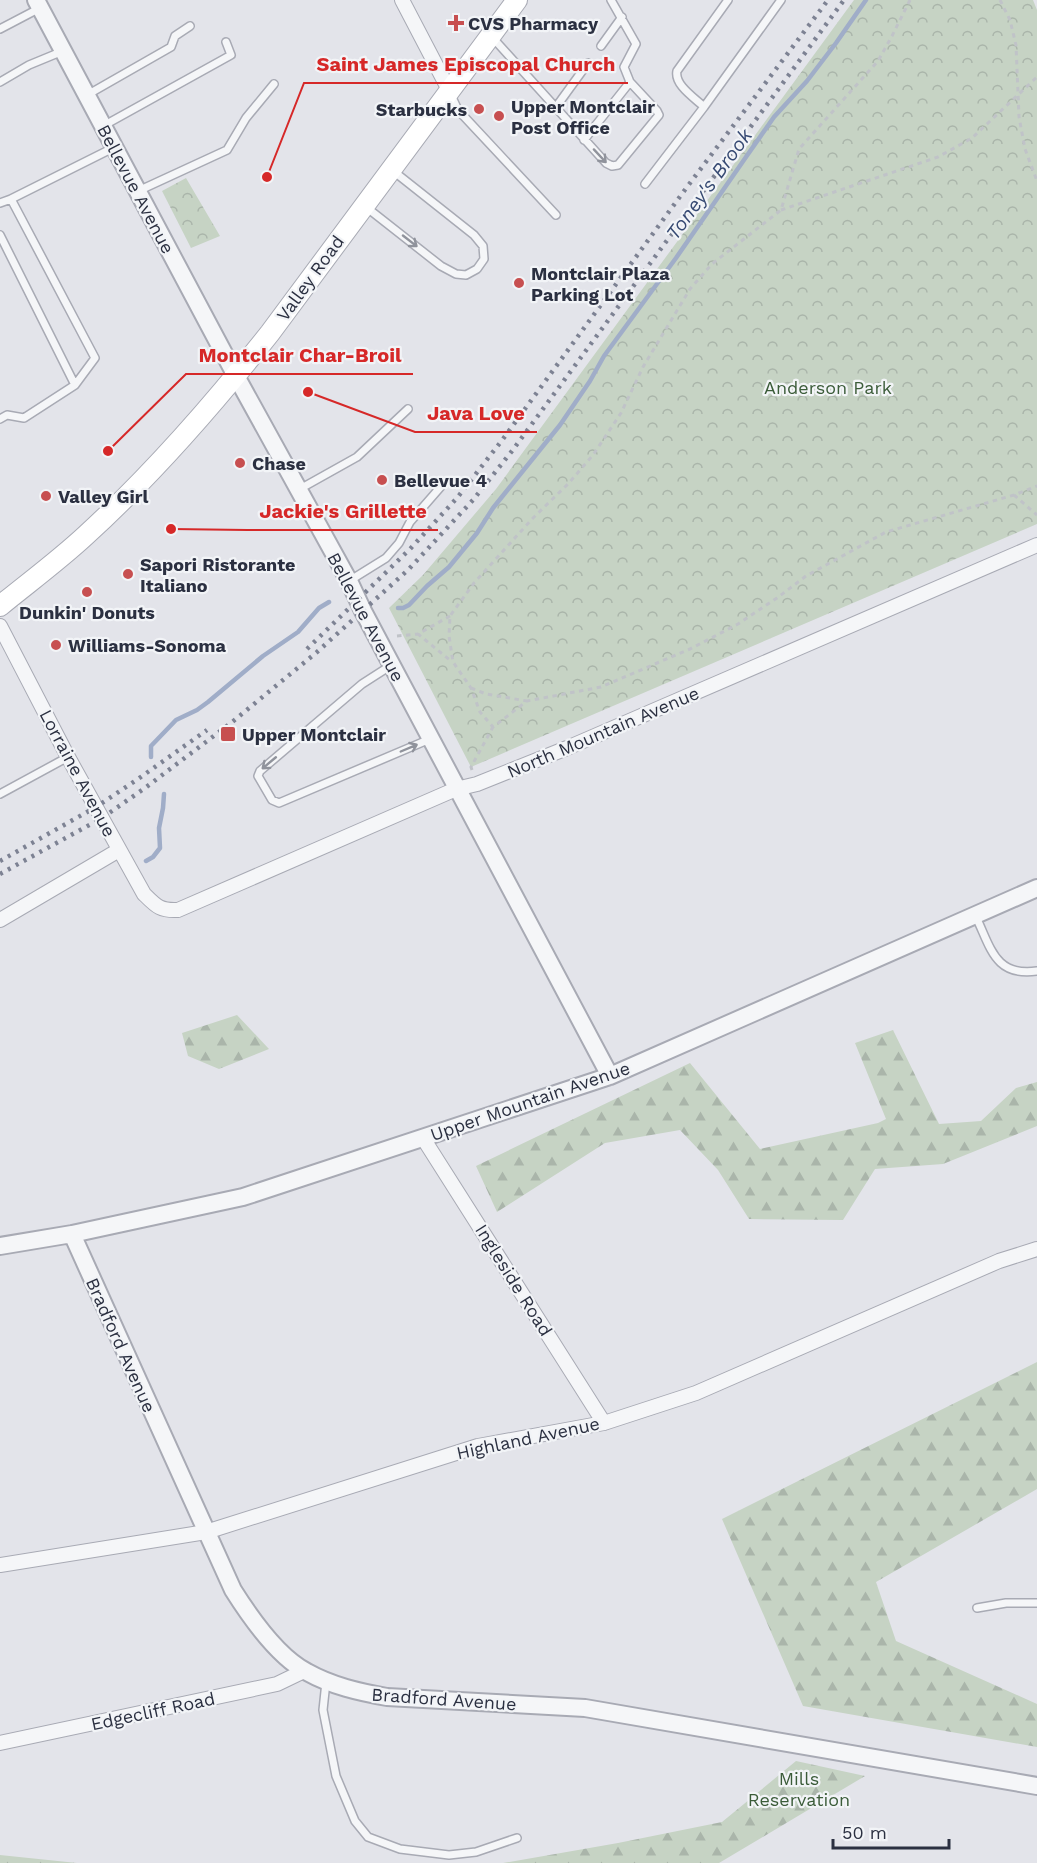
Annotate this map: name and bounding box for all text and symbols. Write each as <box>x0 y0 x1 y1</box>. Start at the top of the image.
place label: CVS Pharmacy <box>468 13 599 34</box>
marker: CVS Pharmacy <box>449 16 463 30</box>
callout: Saint James Episcopal Church <box>304 45 628 83</box>
text: Saint James Episcopal Church <box>317 52 615 76</box>
place label: Upper Montclair Post Office <box>511 96 655 138</box>
place label: Starbucks <box>376 99 467 120</box>
marker: Starbucks <box>472 102 486 116</box>
marker: Upper Montclair Post Office <box>492 109 506 123</box>
street label: Bellevue Avenue <box>93 121 179 257</box>
water label: Toney's Brook <box>661 123 758 244</box>
one-way arrow <box>593 149 607 164</box>
street label: Valley Road <box>272 231 348 325</box>
one-way arrow <box>402 235 418 248</box>
place label: Montclair Plaza Parking Lot <box>531 263 670 305</box>
marker: Montclair Plaza Parking Lot <box>512 276 526 290</box>
callout: Montclair Char-Broil <box>186 336 413 374</box>
text: Montclair Char-Broil <box>198 343 402 367</box>
park label: Anderson Park <box>764 377 892 398</box>
callout: Java Love <box>415 394 537 432</box>
text: Java Love <box>427 401 525 425</box>
place label: Chase <box>252 453 306 474</box>
marker: Chase <box>233 456 247 470</box>
place label: Bellevue 4 <box>394 470 487 491</box>
marker: Bellevue 4 <box>375 473 389 487</box>
place label: Valley Girl <box>58 486 148 507</box>
marker: Valley Girl <box>39 489 53 503</box>
callout: Jackie's Grillette <box>247 492 438 530</box>
text: Jackie's Grillette <box>259 499 427 523</box>
street label: Bellevue Avenue <box>323 549 409 685</box>
place label: Sapori Ristorante Italiano <box>140 554 295 596</box>
marker: Sapori Ristorante Italiano <box>121 567 135 581</box>
marker: Dunkin' Donuts <box>80 585 94 599</box>
place label: Dunkin' Donuts <box>19 602 155 623</box>
place label: Williams-Sonoma <box>68 635 227 656</box>
marker: Williams-Sonoma <box>49 638 63 652</box>
street label: North Mountain Avenue <box>504 682 702 782</box>
street label: Lorraine Avenue <box>36 706 120 840</box>
place label: Upper Montclair <box>242 724 386 745</box>
marker: Upper Montclair <box>219 725 237 743</box>
one-way arrow <box>400 742 418 753</box>
one-way arrow <box>261 756 277 769</box>
street label: Upper Mountain Avenue <box>428 1057 632 1145</box>
street label: Ingleside Road <box>471 1220 557 1340</box>
street label: Bradford Avenue <box>82 1274 160 1416</box>
street label: Highland Avenue <box>454 1413 602 1463</box>
street label: Bradford Avenue <box>371 1683 517 1715</box>
street label: Edgecliff Road <box>89 1688 217 1734</box>
park label: Mills Reservation <box>748 1768 850 1810</box>
scale bar <box>833 1812 948 1850</box>
text: 50 m <box>842 1822 887 1843</box>

